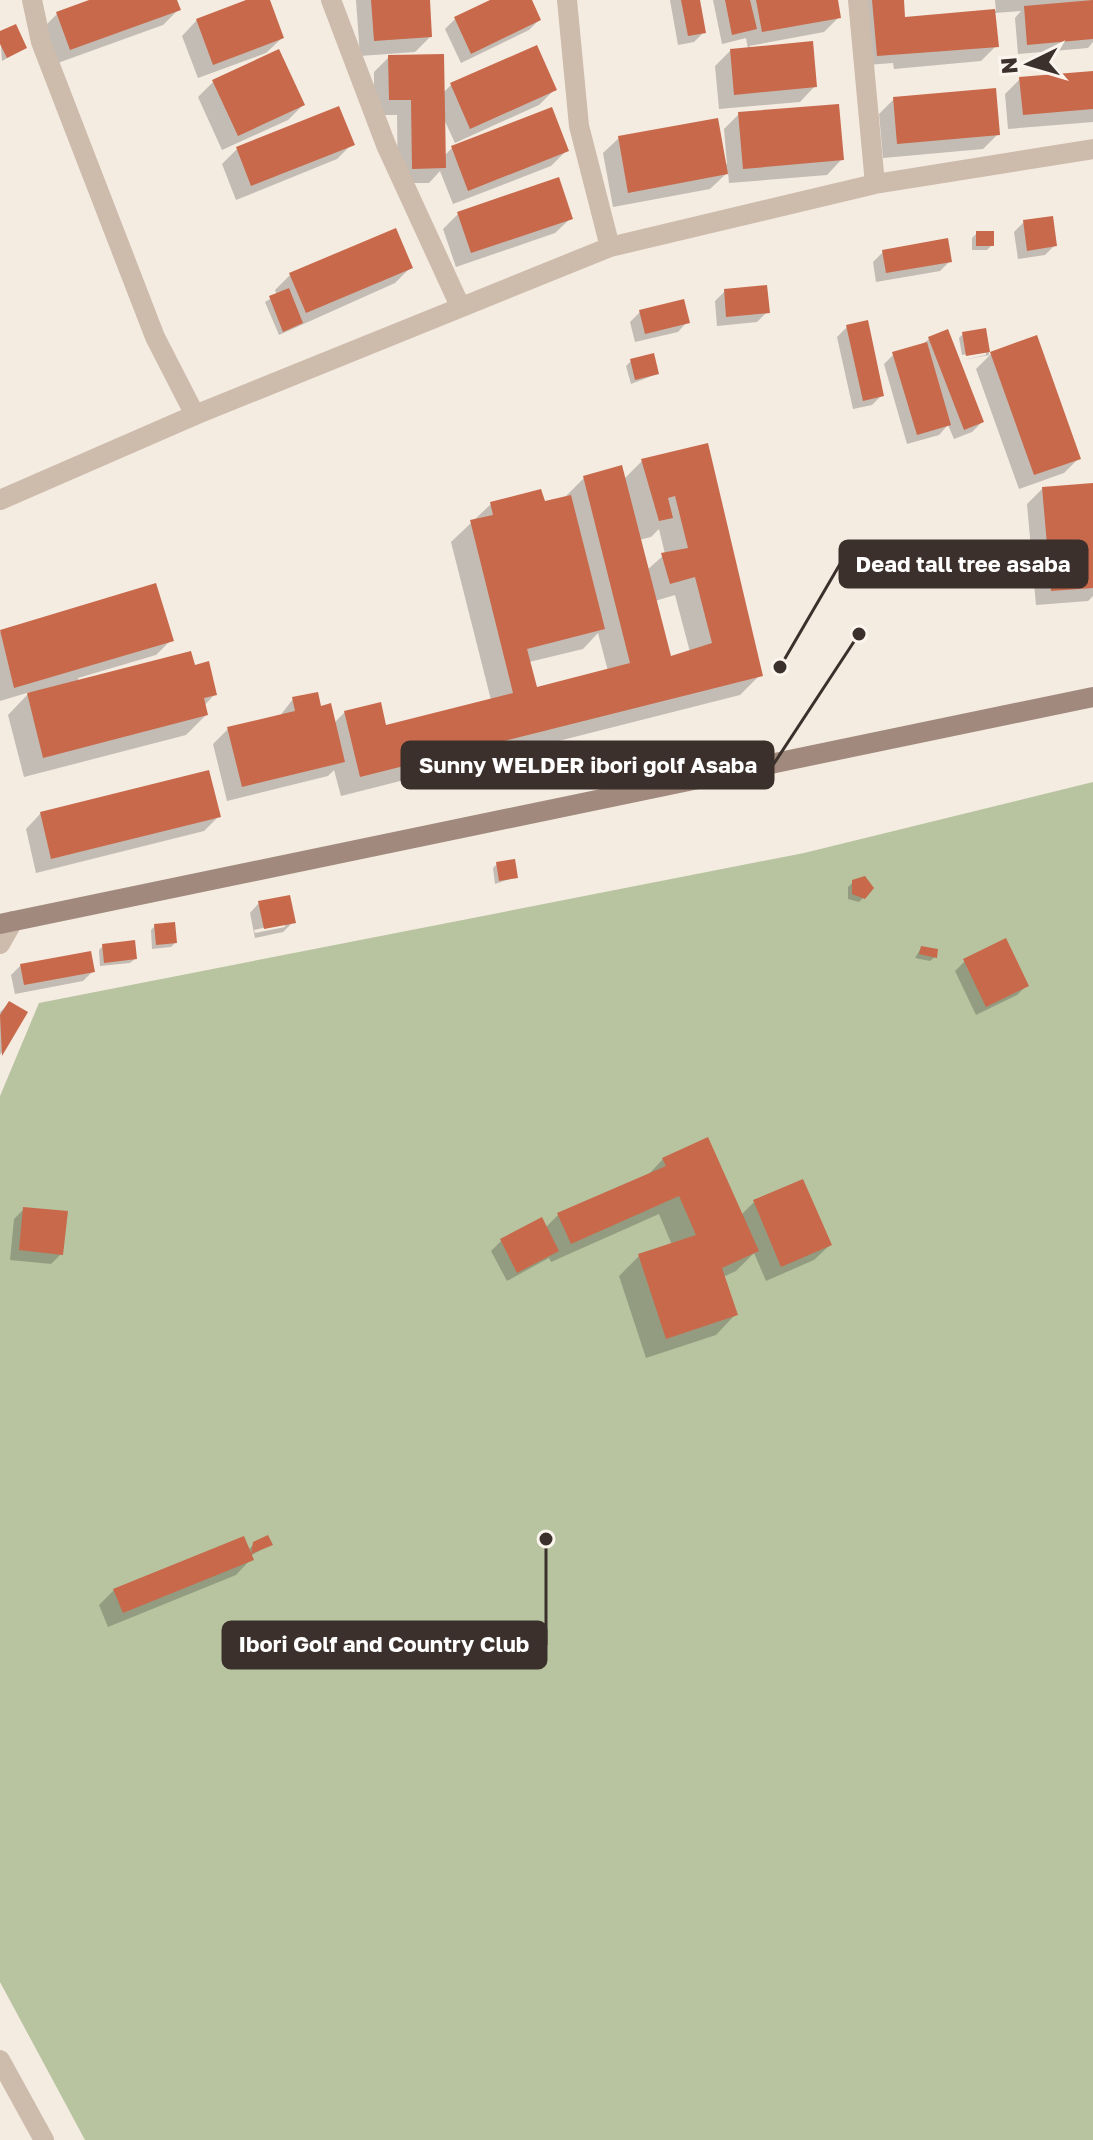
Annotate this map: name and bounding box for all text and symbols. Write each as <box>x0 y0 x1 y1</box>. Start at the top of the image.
north arrow <box>989 24 1069 104</box>
text: N <box>994 56 1023 75</box>
callout: Dead tall tree asaba <box>840 541 1087 587</box>
text: Dead tall tree asaba <box>856 550 1070 577</box>
callout: Sunny WELDER ibori golf Asaba <box>402 742 773 788</box>
text: Sunny WELDER ibori golf Asaba <box>419 751 757 778</box>
callout: Ibori Golf and Country Club <box>223 1622 546 1668</box>
text: Ibori Golf and Country Club <box>239 1630 529 1657</box>

